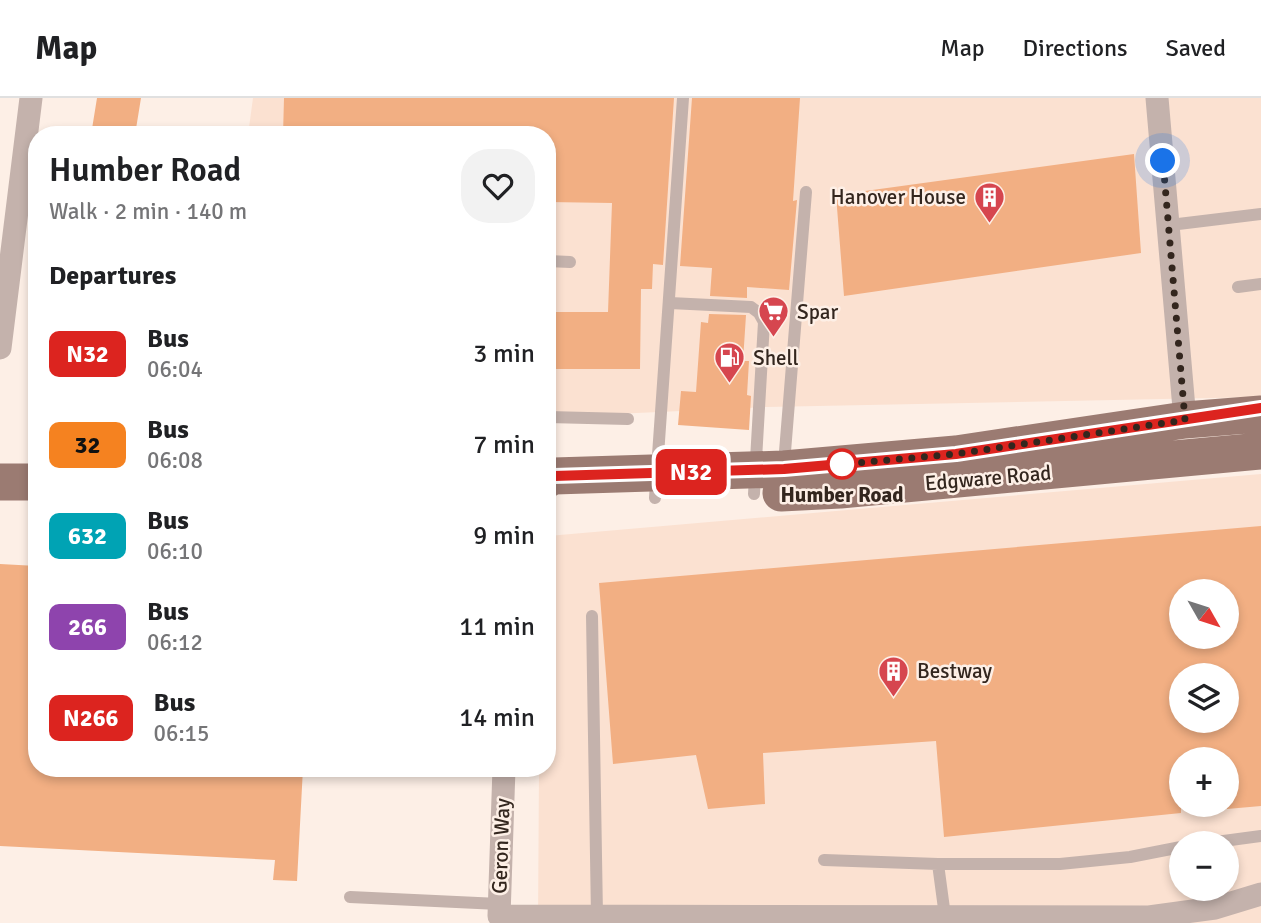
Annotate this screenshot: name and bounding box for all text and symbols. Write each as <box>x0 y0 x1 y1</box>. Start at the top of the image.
text: Map <box>35 28 97 69</box>
text: Map <box>940 33 985 63</box>
text: Directions <box>1023 33 1128 63</box>
text: Saved <box>1166 33 1226 63</box>
your location <box>1145 143 1180 178</box>
button: heart <box>461 149 535 223</box>
text: Humber Road <box>49 150 241 191</box>
building icon: Hanover House <box>972 180 1006 224</box>
place label: Hanover House <box>831 184 966 210</box>
text: Walk · 2 min · 140 m <box>49 197 247 226</box>
text: Departures <box>49 260 176 292</box>
supermarket icon: Spar <box>757 295 791 339</box>
place label: Spar <box>797 299 838 325</box>
text: Bus <box>147 323 189 355</box>
text: 3 min <box>473 338 535 370</box>
text: N32 <box>66 339 109 369</box>
fuel station icon: Shell <box>713 341 747 385</box>
place label: Shell <box>753 345 799 371</box>
text: 06:04 <box>147 355 203 384</box>
text: Bus <box>147 414 189 446</box>
text: 7 min <box>473 429 535 461</box>
text: 32 <box>75 430 100 460</box>
text: 06:08 <box>147 446 203 475</box>
line badge: N32 <box>651 449 731 495</box>
marker: Humber Road <box>827 449 857 479</box>
text: N32 <box>670 457 712 487</box>
street label: Edgware Road <box>924 460 1052 496</box>
place label: Humber Road <box>780 482 904 508</box>
text: Bus <box>147 505 189 537</box>
text: 9 min <box>473 520 535 552</box>
text: 632 <box>68 521 107 551</box>
text: 06:10 <box>147 537 203 566</box>
north arrow <box>1169 579 1239 649</box>
map controls <box>1169 579 1239 901</box>
text: Bus <box>147 596 189 628</box>
text: 11 min <box>459 611 535 643</box>
text: 266 <box>68 612 107 642</box>
text: 06:12 <box>147 628 203 657</box>
building icon: Bestway <box>877 654 911 698</box>
place label: Bestway <box>917 658 992 684</box>
button: layers <box>1169 663 1239 733</box>
text: Bus <box>154 687 195 719</box>
text: 14 min <box>459 702 535 734</box>
text: N266 <box>63 703 119 733</box>
text: 06:15 <box>154 719 209 748</box>
button: + <box>1169 747 1239 817</box>
street label: Geron Way <box>486 798 516 894</box>
button: − <box>1169 831 1239 901</box>

